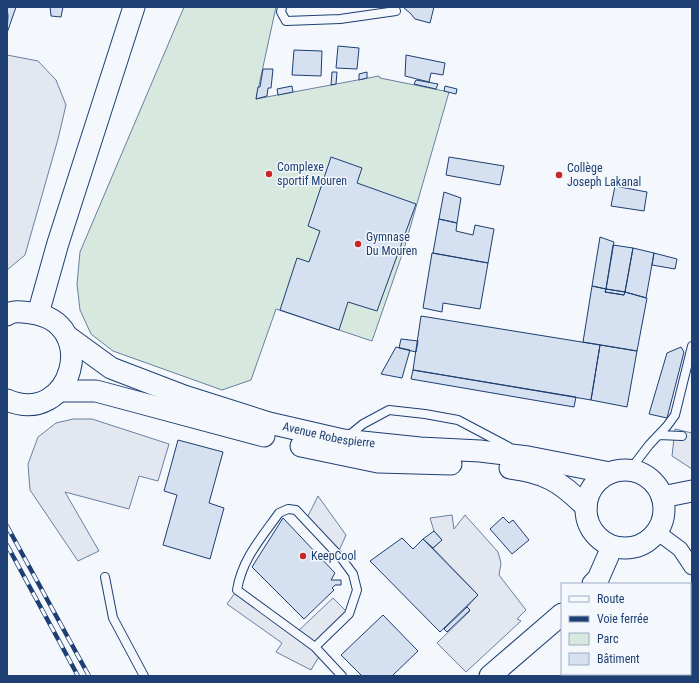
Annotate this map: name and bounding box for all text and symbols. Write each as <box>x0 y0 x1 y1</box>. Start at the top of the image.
place label: Complexe sportif Mouren <box>277 160 347 188</box>
place label: Collège Joseph Lakanal <box>567 161 641 189</box>
marker: Complexe sportif Mouren <box>264 169 274 179</box>
marker: Collège Joseph Lakanal <box>554 170 564 180</box>
place label: Gymnase Du Mouren <box>366 230 417 258</box>
marker: Gymnase Du Mouren <box>353 239 363 249</box>
street label: Avenue Robespierre <box>281 419 376 450</box>
place label: KeepCool <box>311 549 356 563</box>
marker: KeepCool <box>298 551 308 561</box>
legend <box>561 583 691 675</box>
text: Route <box>597 592 625 606</box>
text: Voie ferrée <box>597 612 649 626</box>
text: Parc <box>597 632 619 646</box>
text: Bâtiment <box>597 652 640 666</box>

